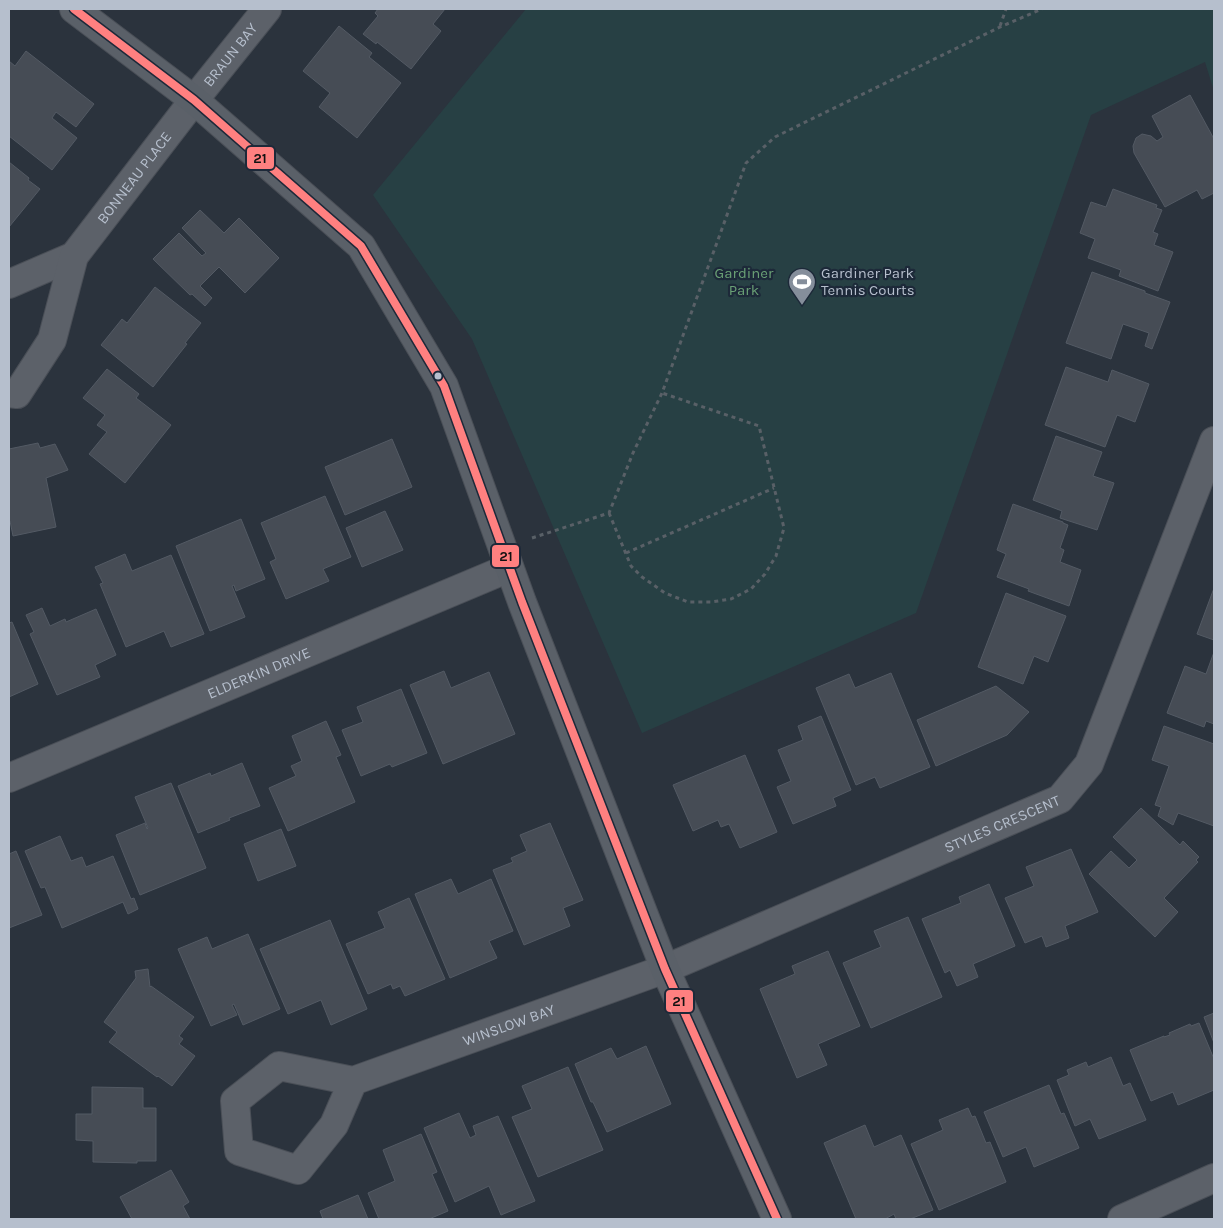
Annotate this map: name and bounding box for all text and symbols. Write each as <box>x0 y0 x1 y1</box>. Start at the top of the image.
street label: BRAUN BAY <box>199 19 262 90</box>
street label: BONNEAU PLACE <box>93 128 175 227</box>
line badge: 21 <box>246 146 275 170</box>
text: 21 <box>253 150 267 167</box>
park label: Gardiner Park <box>715 264 774 299</box>
place label: Gardiner Park Tennis Courts <box>821 264 915 299</box>
sports icon: Gardiner Park Tennis Courts <box>787 267 817 306</box>
unlabelled marker <box>433 371 443 381</box>
line badge: 21 <box>491 544 520 568</box>
text: 21 <box>499 548 513 565</box>
street label: ELDERKIN DRIVE <box>205 643 313 703</box>
street label: STYLES CRESCENT <box>942 791 1063 857</box>
line badge: 21 <box>665 989 694 1013</box>
text: 21 <box>672 993 686 1010</box>
street label: WINSLOW BAY <box>460 1000 558 1050</box>

